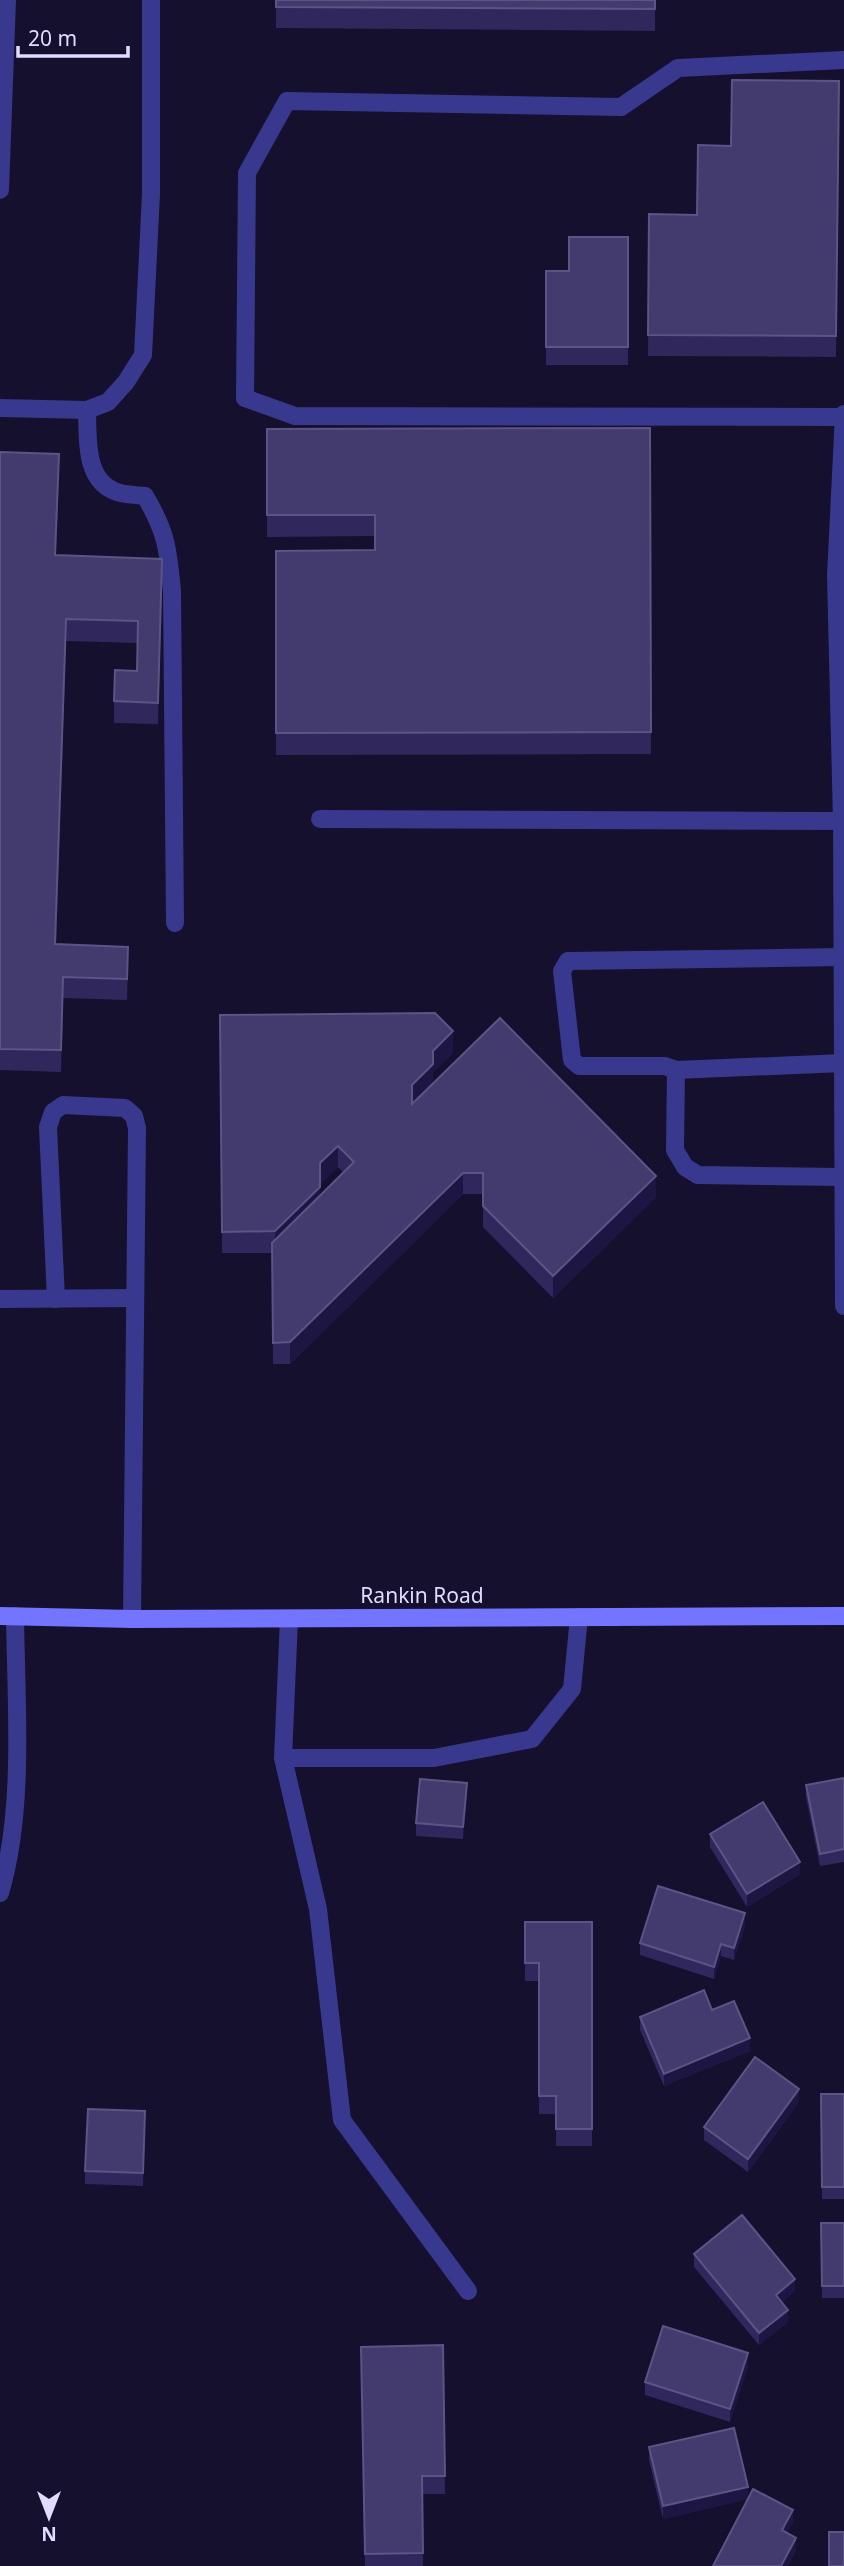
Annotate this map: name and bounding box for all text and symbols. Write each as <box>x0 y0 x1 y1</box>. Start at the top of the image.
scale bar <box>18 14 128 58</box>
text: 20 m <box>28 24 77 52</box>
street label: Rankin Road <box>360 1581 484 1609</box>
north arrow <box>14 2482 84 2552</box>
text: N <box>41 2521 57 2547</box>

